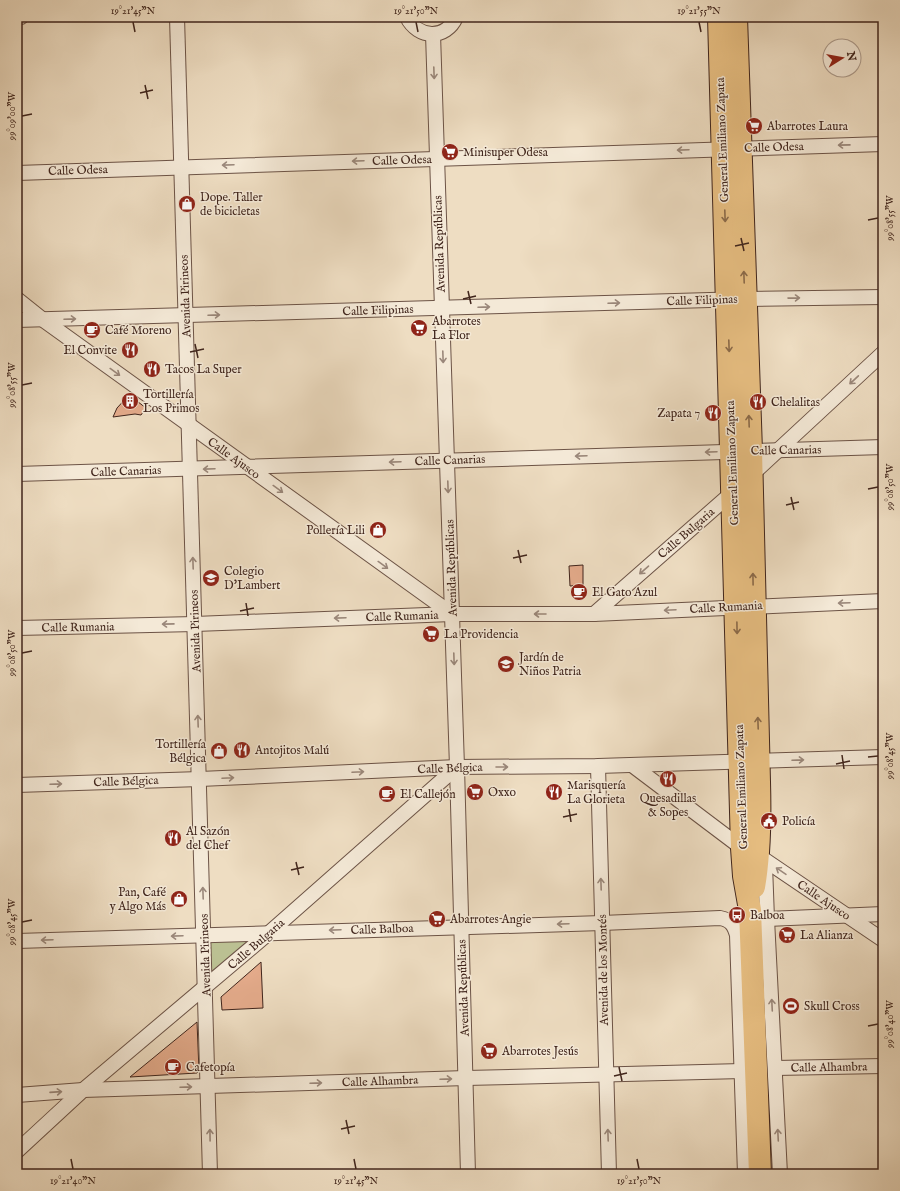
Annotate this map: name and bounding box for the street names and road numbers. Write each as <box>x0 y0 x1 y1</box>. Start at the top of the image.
street label: General Emiliano Zapata <box>713 76 733 203</box>
street label: Calle Odesa <box>744 139 805 156</box>
street label: Calle Odesa <box>372 152 433 169</box>
street label: Calle Odesa <box>48 162 109 179</box>
street label: Avenida Repúblicas <box>430 195 450 294</box>
street label: Avenida Pirineos <box>177 254 194 339</box>
street label: Calle Filipinas <box>666 292 738 310</box>
street label: Calle Filipinas <box>342 302 414 320</box>
street label: General Emiliano Zapata <box>723 399 743 526</box>
street label: Calle Ajusco <box>204 434 263 483</box>
street label: Calle Canarias <box>750 442 822 459</box>
street label: Calle Canarias <box>414 452 486 469</box>
street label: Calle Canarias <box>90 463 162 480</box>
street label: Calle Bulgaria <box>655 504 718 562</box>
street label: Avenida Repúblicas <box>442 519 462 618</box>
street label: Avenida Pirineos <box>187 589 204 674</box>
street label: Calle Rumania <box>689 598 764 617</box>
street label: Calle Rumania <box>365 608 440 625</box>
street label: Calle Rumania <box>41 619 115 636</box>
street label: General Emiliano Zapata <box>732 723 752 850</box>
street label: Calle Bélgica <box>417 760 484 777</box>
street label: Calle Bélgica <box>93 773 160 790</box>
street label: Calle Ajusco <box>794 877 854 924</box>
street label: Avenida Pirineos <box>197 913 214 998</box>
street label: Avenida de los Montés <box>595 914 612 1027</box>
street label: Calle Bulgaria <box>225 915 288 973</box>
street label: Calle Balboa <box>350 921 415 938</box>
street label: Avenida Repúblicas <box>454 939 474 1038</box>
street label: Calle Alhambra <box>791 1059 868 1076</box>
street label: Calle Alhambra <box>341 1073 419 1090</box>

